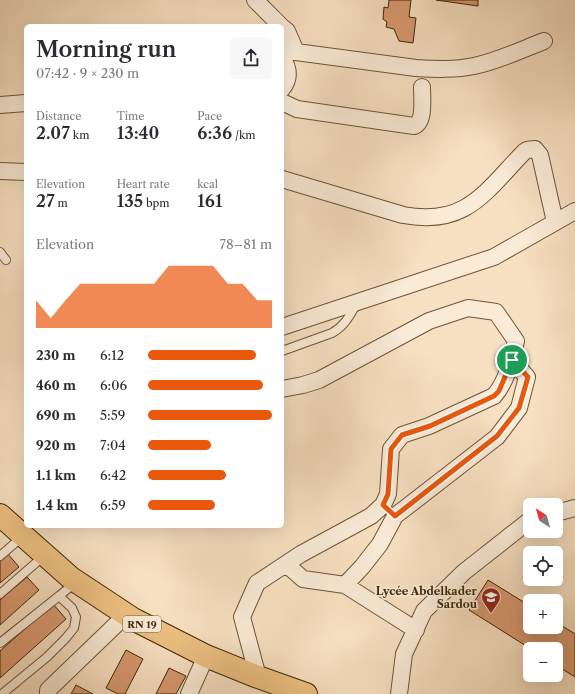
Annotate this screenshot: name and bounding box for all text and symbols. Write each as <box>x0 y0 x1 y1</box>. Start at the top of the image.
text: Morning run <box>36 36 176 63</box>
button: share <box>230 37 272 79</box>
text: 07:42 · 9 × 230 m <box>36 65 139 81</box>
text: Distance <box>36 109 82 123</box>
text: Time <box>117 109 144 123</box>
text: Pace <box>197 109 222 123</box>
text: 2.07 <box>36 123 70 143</box>
text: 13:40 <box>117 123 159 143</box>
text: 6:36 <box>197 123 232 143</box>
text: km <box>70 128 89 142</box>
text: /km <box>232 128 256 142</box>
text: Elevation <box>36 177 85 191</box>
text: Heart rate <box>117 177 170 191</box>
text: kcal <box>197 177 218 191</box>
text: 27 <box>36 191 55 211</box>
text: 135 <box>117 191 143 211</box>
text: 161 <box>197 191 222 211</box>
text: m <box>55 196 68 210</box>
text: bpm <box>143 196 170 210</box>
text: Elevation <box>36 236 94 252</box>
text: 78–81 m <box>219 236 272 252</box>
pin <box>495 343 529 377</box>
text: 230 m <box>36 347 76 363</box>
text: 6:12 <box>100 347 124 363</box>
icon: arrive <box>501 349 523 371</box>
text: 460 m <box>36 377 76 393</box>
text: 6:06 <box>100 377 127 393</box>
text: 690 m <box>36 407 76 423</box>
text: 5:59 <box>100 407 125 423</box>
text: 920 m <box>36 437 76 453</box>
text: 7:04 <box>100 437 126 453</box>
text: 1.1 km <box>36 467 76 483</box>
text: 6:42 <box>100 467 126 483</box>
text: 1.4 km <box>36 497 78 513</box>
text: 6:59 <box>100 497 126 513</box>
north arrow <box>523 498 563 538</box>
map controls <box>523 498 563 682</box>
button: locate <box>523 546 563 586</box>
place label: Lycée Abdelkader Sardou <box>376 584 478 611</box>
school or university icon: Lycée Abdelkader Sardou <box>480 586 502 614</box>
button: + <box>523 594 563 634</box>
road number: RN 19 <box>123 616 161 632</box>
button: − <box>523 642 563 682</box>

